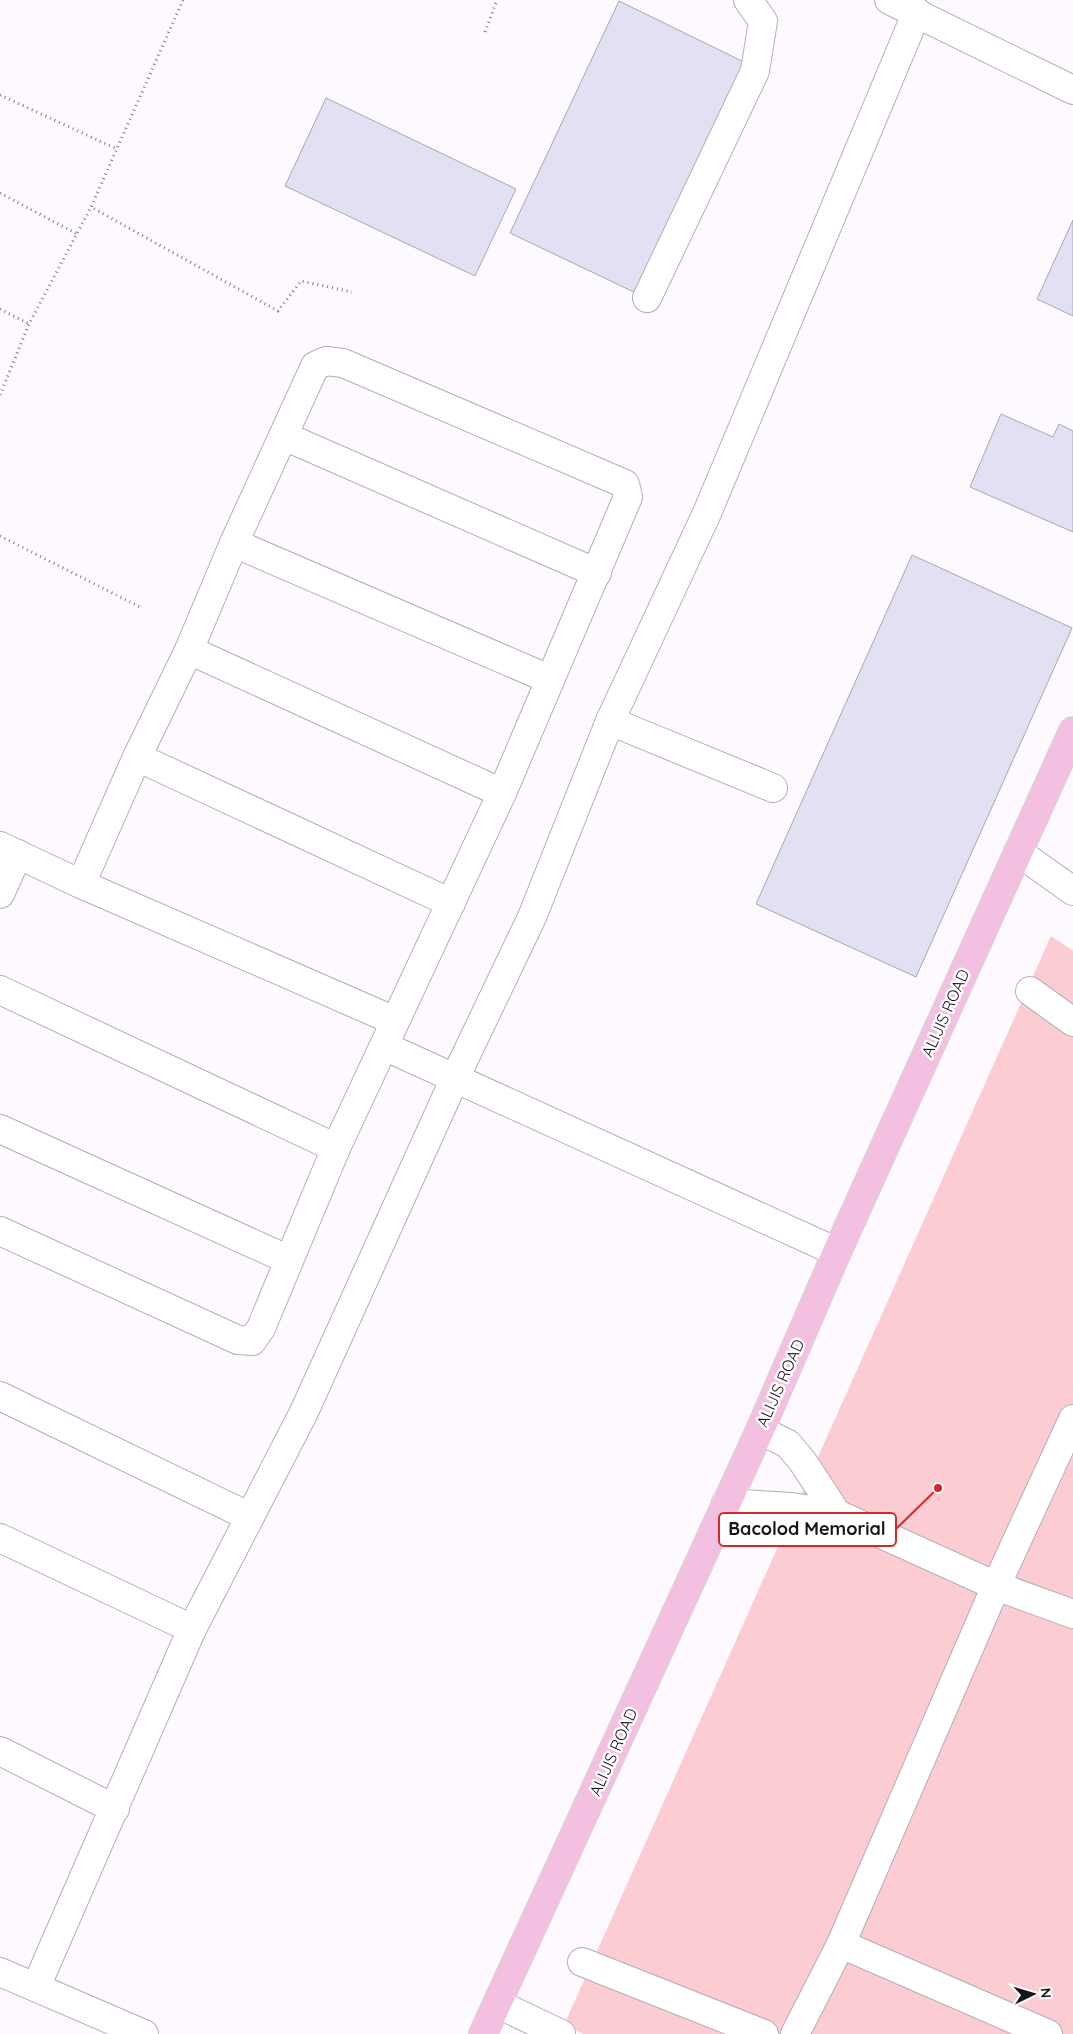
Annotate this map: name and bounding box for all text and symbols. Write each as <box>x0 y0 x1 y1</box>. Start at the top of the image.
street label: ALIJIS ROAD <box>917 966 973 1060</box>
street label: ALIJIS ROAD <box>752 1336 808 1430</box>
callout: Bacolod Memorial <box>719 1513 896 1546</box>
text: Bacolod Memorial <box>728 1517 886 1540</box>
street label: ALIJIS ROAD <box>585 1705 641 1799</box>
north arrow <box>1008 1969 1058 2019</box>
text: N <box>1037 1987 1055 1999</box>

